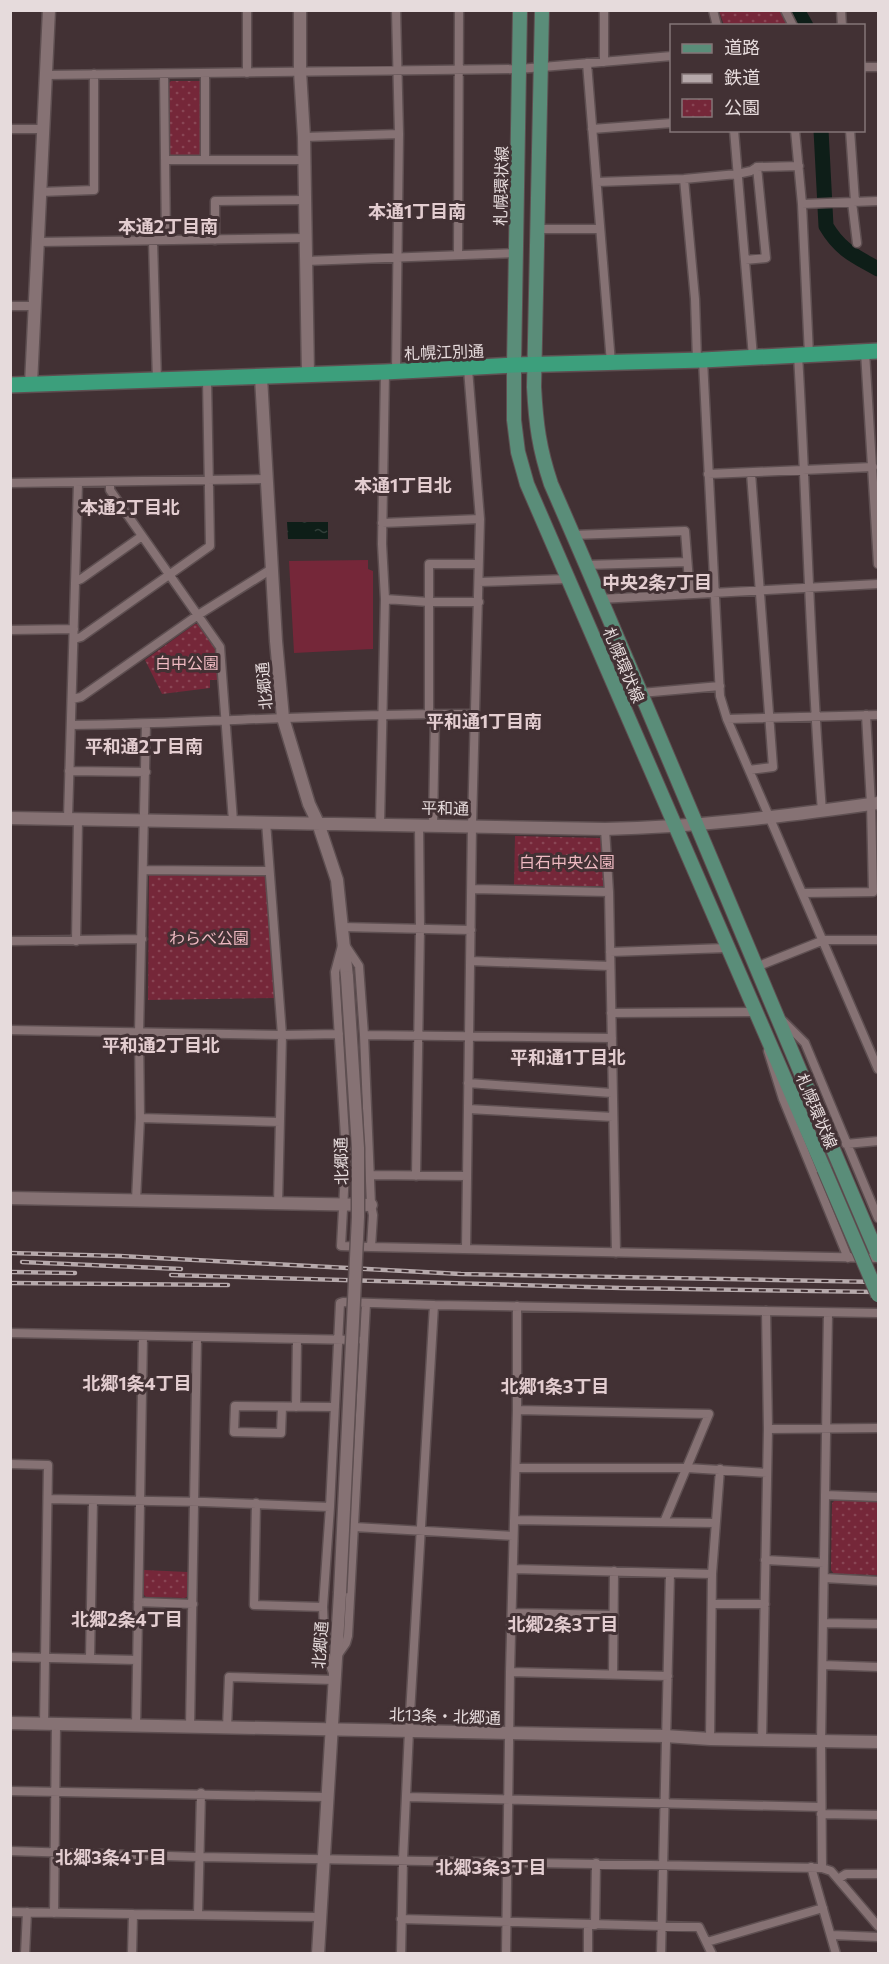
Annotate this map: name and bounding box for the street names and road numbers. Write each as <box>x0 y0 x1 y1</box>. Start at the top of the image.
street label: 札幌環状線 <box>490 146 511 226</box>
street label: 札幌江別通 <box>404 341 484 362</box>
street label: 札幌環状線 <box>600 624 649 705</box>
street label: 北郷通 <box>252 661 275 711</box>
street label: 平和通 <box>421 798 469 817</box>
street label: 札幌環状線 <box>793 1070 842 1151</box>
street label: 北郷通 <box>331 1137 350 1185</box>
street label: 北郷通 <box>308 1620 331 1670</box>
street label: 北13条・北郷通 <box>389 1704 501 1727</box>

